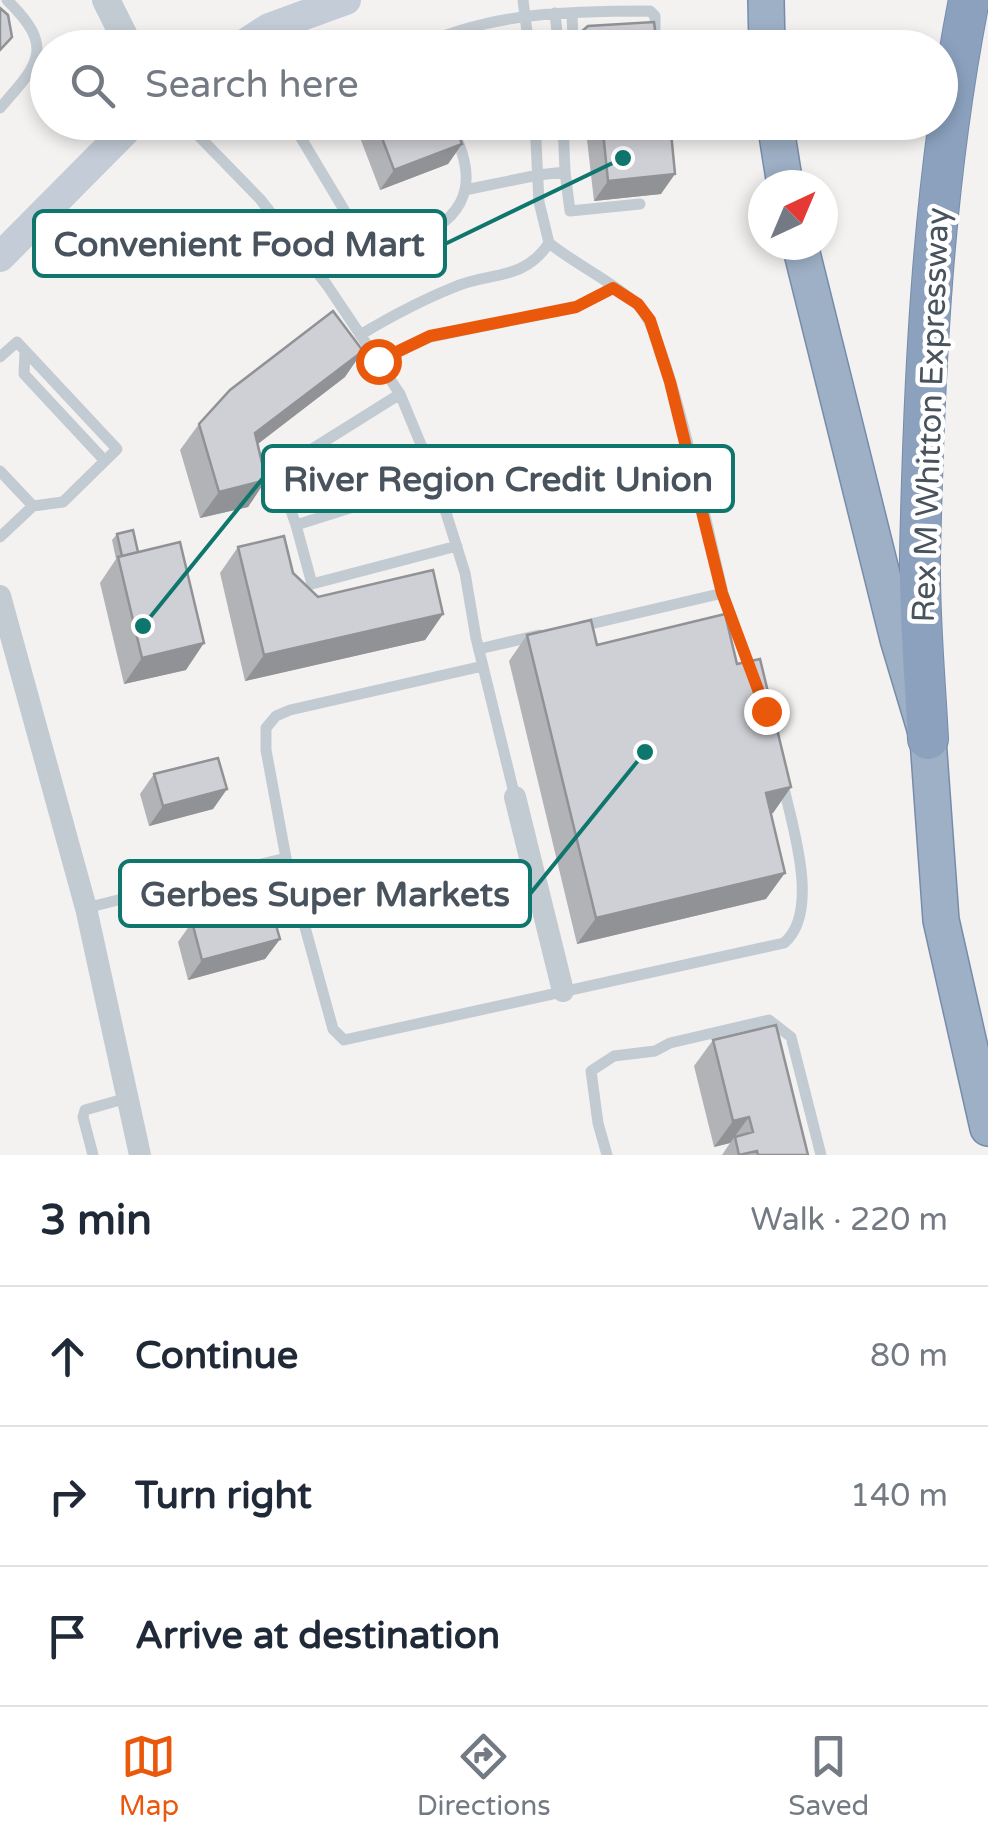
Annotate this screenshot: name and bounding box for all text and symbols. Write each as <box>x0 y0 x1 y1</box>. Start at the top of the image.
search box <box>30 30 958 140</box>
icon: search <box>65 58 120 113</box>
text: Search here <box>145 62 359 108</box>
north arrow <box>748 170 838 260</box>
street label: Rex M Whitton Expressway <box>905 207 957 623</box>
callout: Convenient Food Mart <box>34 211 445 276</box>
text: Convenient Food Mart <box>53 224 425 266</box>
route start <box>356 339 402 385</box>
callout: River Region Credit Union <box>263 446 733 511</box>
text: River Region Credit Union <box>283 459 713 501</box>
route end <box>744 689 790 735</box>
callout: Gerbes Super Markets <box>120 861 530 926</box>
text: Gerbes Super Markets <box>140 874 510 916</box>
text: 3 min <box>40 1195 152 1246</box>
text: Walk · 220 m <box>751 1201 948 1239</box>
icon: ahead <box>40 1329 95 1384</box>
text: Continue <box>135 1333 298 1379</box>
text: 80 m <box>870 1337 948 1375</box>
icon: right <box>40 1469 95 1524</box>
text: Turn right <box>135 1473 312 1519</box>
text: 140 m <box>850 1477 948 1515</box>
icon: arrive <box>40 1609 95 1664</box>
text: Arrive at destination <box>135 1613 500 1659</box>
tab: Map <box>119 1729 179 1823</box>
tab: Directions <box>417 1729 551 1823</box>
tab: Saved <box>788 1729 869 1823</box>

